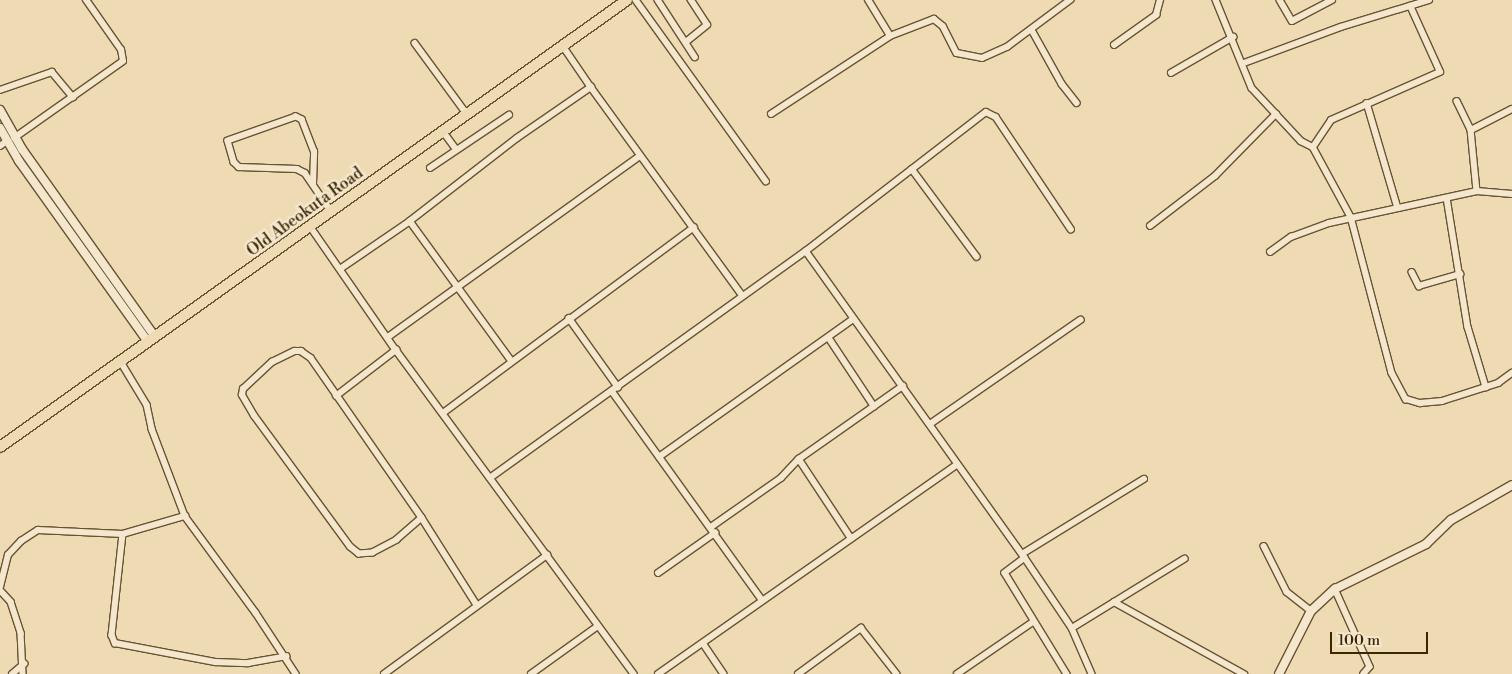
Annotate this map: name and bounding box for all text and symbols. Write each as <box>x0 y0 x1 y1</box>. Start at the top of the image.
street label: Old Abeokuta Road <box>243 163 367 261</box>
scale bar <box>1332 622 1430 654</box>
text: 100 m <box>1338 631 1380 650</box>

